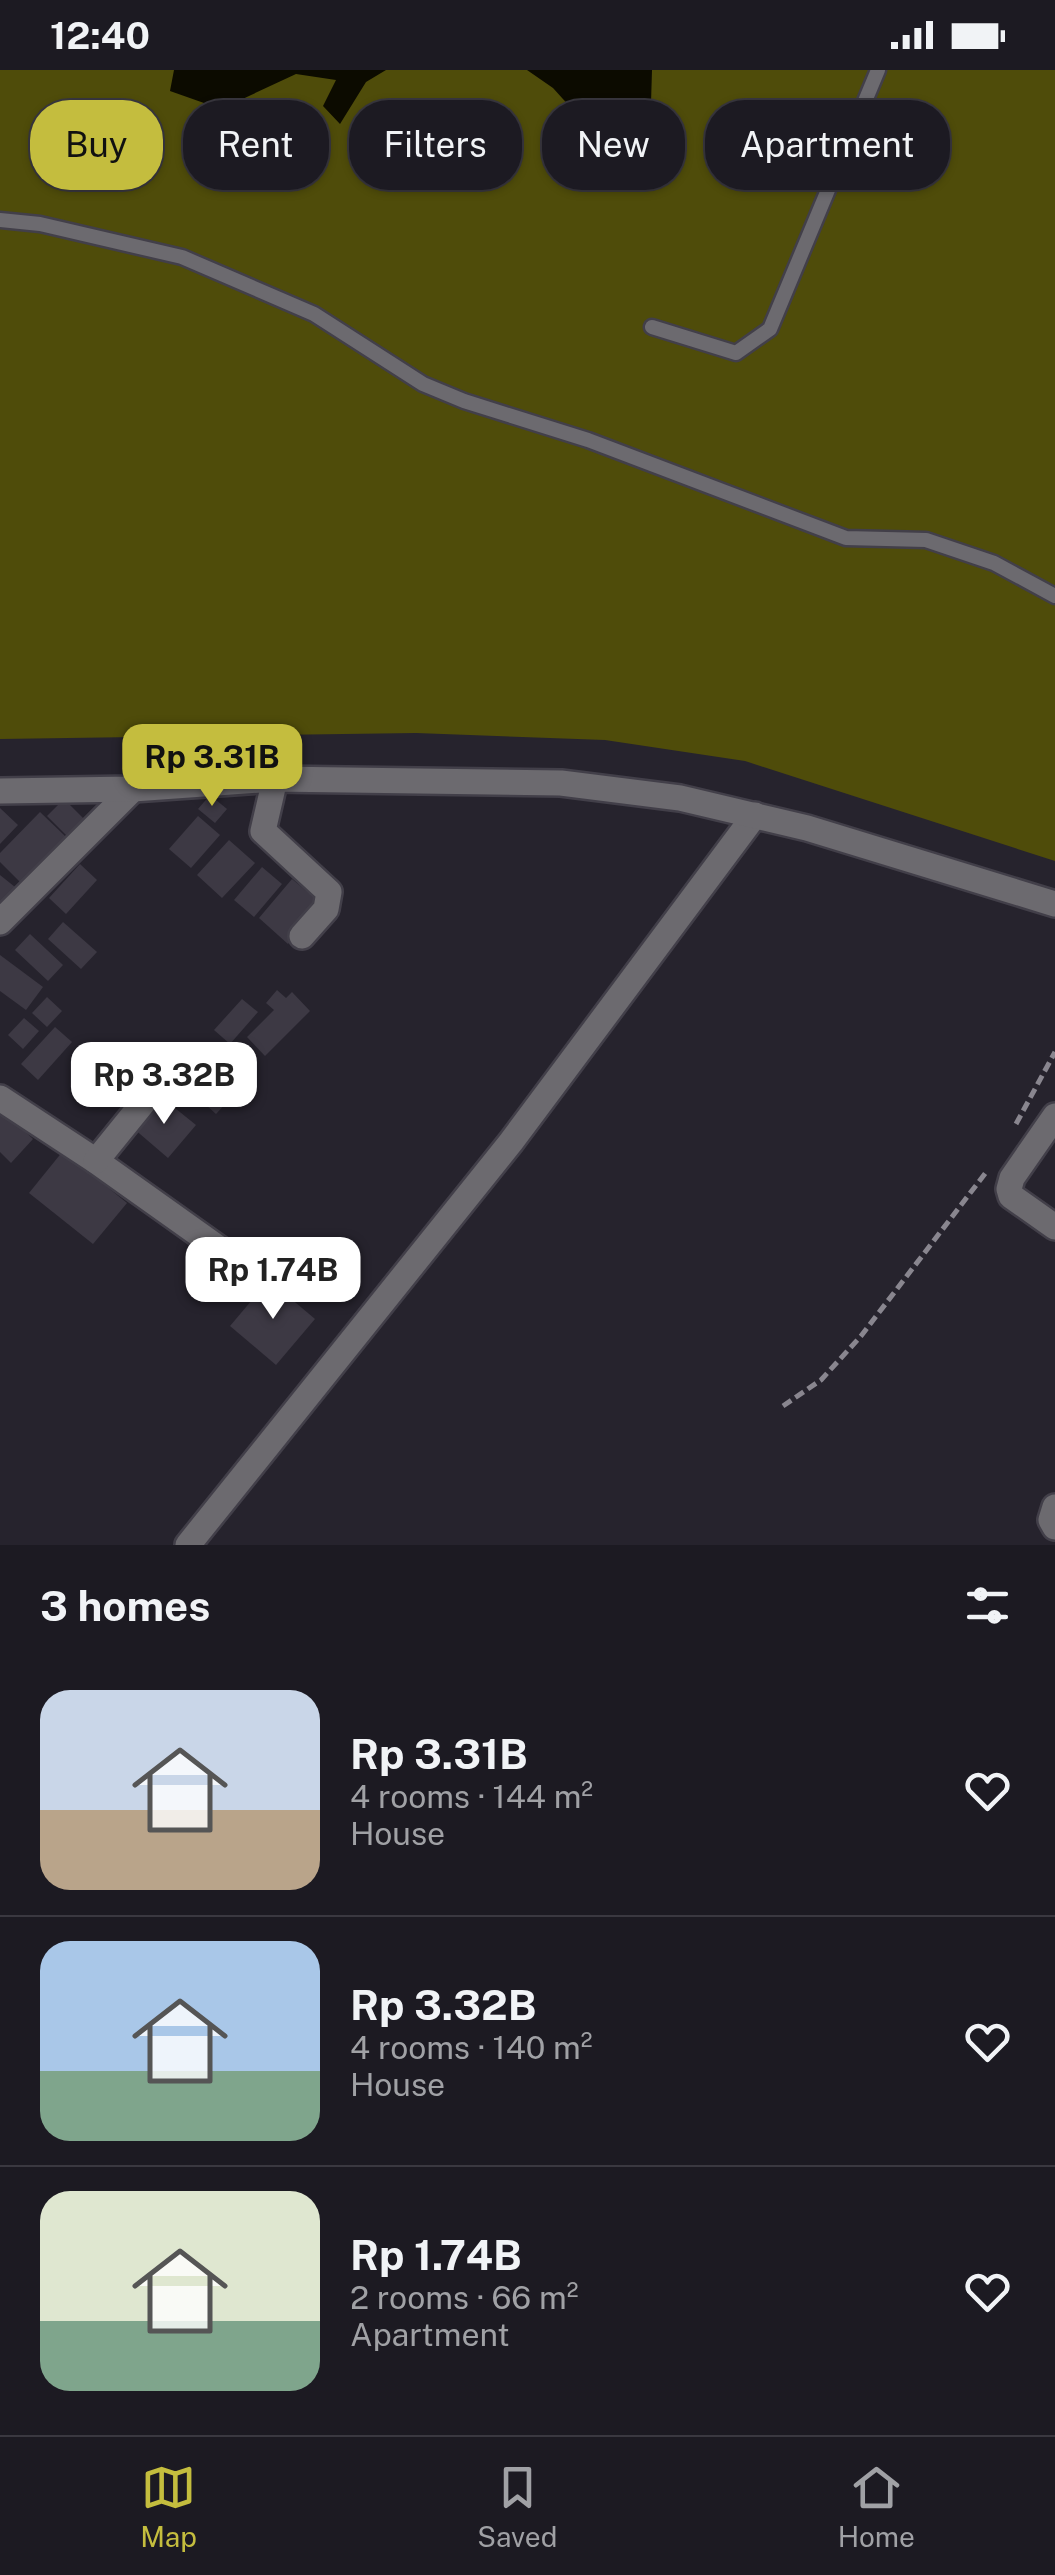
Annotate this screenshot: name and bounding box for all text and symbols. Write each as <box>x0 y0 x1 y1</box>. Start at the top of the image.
text: 12:40 <box>50 13 150 58</box>
chip: Buy <box>30 100 163 190</box>
chip: Rent <box>183 100 329 190</box>
chip: Filters <box>349 100 522 190</box>
chip: New <box>542 100 685 190</box>
chip: Apartment <box>705 100 950 190</box>
pin: Rp 3.31B <box>109 724 315 809</box>
text: Rp 3.31B <box>144 738 280 775</box>
pin: Rp 3.32B <box>61 1042 267 1127</box>
text: Rp 3.32B <box>93 1056 235 1093</box>
pin: Rp 1.74B <box>170 1237 376 1322</box>
text: Rp 1.74B <box>208 1251 338 1288</box>
icon: filters <box>960 1578 1015 1633</box>
text: 3 homes <box>40 1581 210 1630</box>
text: Rp 3.31B <box>350 1729 528 1778</box>
icon: home <box>120 1730 240 1850</box>
icon: heart <box>960 1763 1015 1818</box>
text: 4 rooms · 144 m² <box>350 1778 593 1815</box>
text: House <box>350 1815 445 1852</box>
text: Rp 3.32B <box>350 1980 537 2029</box>
icon: home <box>120 1981 240 2101</box>
icon: heart <box>960 2014 1015 2069</box>
text: 4 rooms · 140 m² <box>350 2029 593 2066</box>
text: House <box>350 2066 445 2103</box>
text: Rp 1.74B <box>350 2230 522 2279</box>
icon: home <box>120 2231 240 2351</box>
icon: heart <box>960 2264 1015 2319</box>
text: 2 rooms · 66 m² <box>350 2279 578 2316</box>
text: Apartment <box>350 2316 510 2353</box>
tab: Map <box>140 2460 197 2553</box>
tab: Saved <box>477 2460 557 2553</box>
tab: Home <box>838 2460 915 2553</box>

